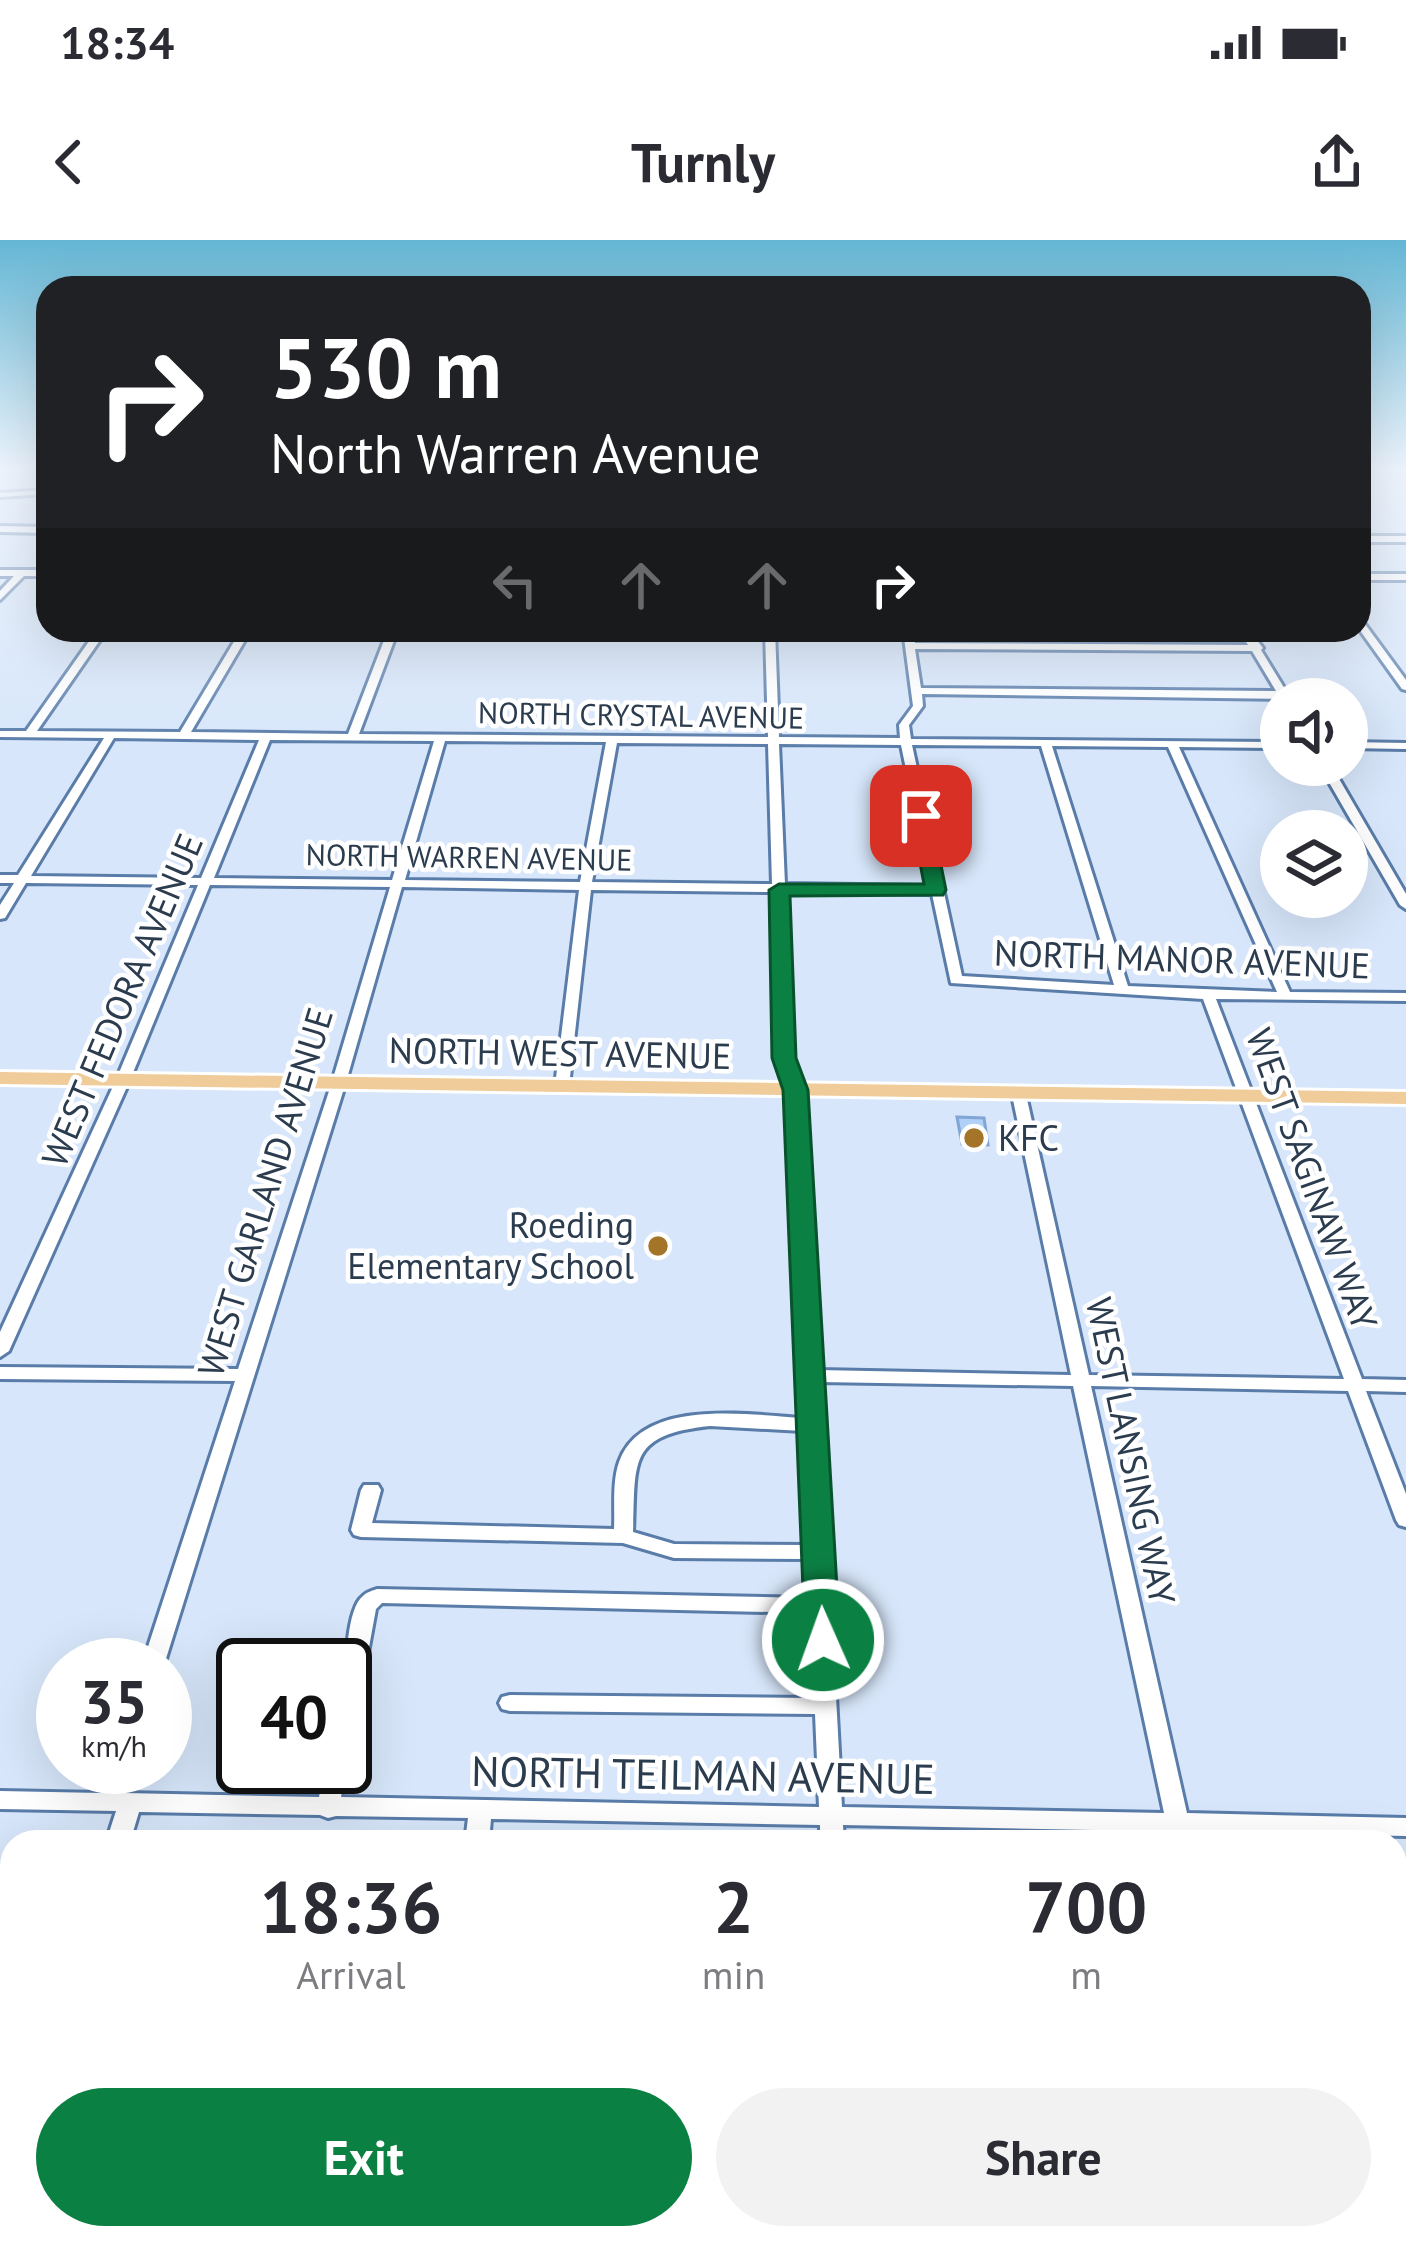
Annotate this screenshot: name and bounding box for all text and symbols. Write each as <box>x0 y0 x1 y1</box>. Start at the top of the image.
text: 18:34 <box>60 13 174 71</box>
text: Turnly <box>631 127 775 197</box>
icon: back <box>36 129 102 195</box>
icon: share <box>1304 129 1370 195</box>
text: 530 m <box>270 312 502 421</box>
icon: right <box>72 324 228 480</box>
text: North Warren Avenue <box>270 418 761 488</box>
icon: left <box>482 552 548 618</box>
icon: ahead <box>608 552 674 618</box>
icon: ahead <box>734 552 800 618</box>
icon: right <box>860 552 926 618</box>
map controls <box>1260 678 1368 918</box>
button: sound <box>1260 678 1368 786</box>
street label: NORTH CRYSTAL AVENUE <box>478 692 804 737</box>
pin <box>870 765 972 867</box>
icon: arrive <box>888 783 954 849</box>
button: layers <box>1260 810 1368 918</box>
street label: WEST FEDORA AVENUE <box>30 826 213 1173</box>
street label: NORTH WARREN AVENUE <box>305 834 633 879</box>
street label: NORTH MANOR AVENUE <box>993 928 1371 989</box>
street label: WEST GARLAND AVENUE <box>186 1002 343 1382</box>
street label: WEST SAGINAW WAY <box>1236 1021 1389 1336</box>
street label: NORTH WEST AVENUE <box>388 1026 732 1079</box>
place label: KFC <box>998 1114 1059 1161</box>
marker: KFC <box>961 1125 987 1151</box>
place label: Roeding Elementary School <box>347 1201 634 1289</box>
marker: Roeding Elementary School <box>645 1233 671 1259</box>
street label: WEST LANSING WAY <box>1076 1293 1187 1609</box>
position arrow <box>760 1577 886 1703</box>
speed limit sign: 40 <box>216 1638 372 1794</box>
text: 35 <box>80 1662 148 1740</box>
text: km/h <box>81 1726 147 1765</box>
street label: NORTH TEILMAN AVENUE <box>471 1743 935 1806</box>
text: 18:36 <box>260 1860 442 1953</box>
text: 2 <box>713 1860 754 1953</box>
text: 700 <box>1025 1860 1147 1953</box>
text: Arrival <box>296 1949 406 2000</box>
text: min <box>702 1949 765 2000</box>
text: m <box>1070 1949 1102 2000</box>
button: Exit <box>36 2088 692 2226</box>
button: Share <box>716 2088 1371 2226</box>

